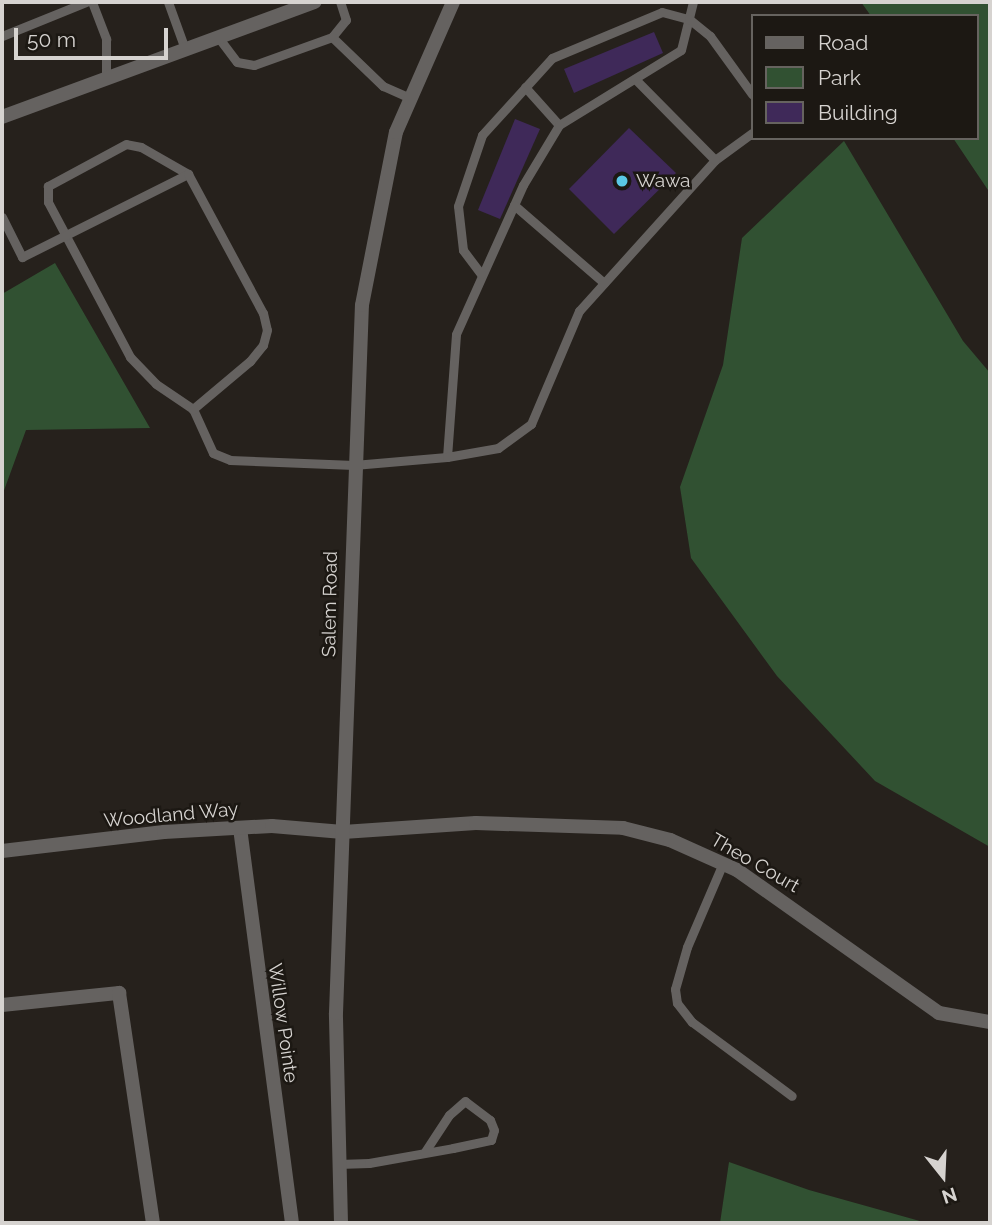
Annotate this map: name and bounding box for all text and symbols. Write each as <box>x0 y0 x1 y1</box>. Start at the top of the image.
scale bar <box>18 14 172 58</box>
legend <box>750 14 978 140</box>
text: 50 m <box>27 27 76 52</box>
text: Road <box>818 30 868 55</box>
text: Park <box>818 65 861 90</box>
text: Building <box>818 100 898 125</box>
place label: Wawa <box>636 170 690 192</box>
marker: Wawa <box>614 173 630 189</box>
street label: Salem Road <box>318 551 342 657</box>
street label: Woodland Way <box>103 798 239 832</box>
street label: Theo Court <box>707 828 803 898</box>
street label: Willow Pointe <box>263 961 303 1085</box>
north arrow <box>908 1141 978 1211</box>
text: N <box>939 1183 960 1209</box>

